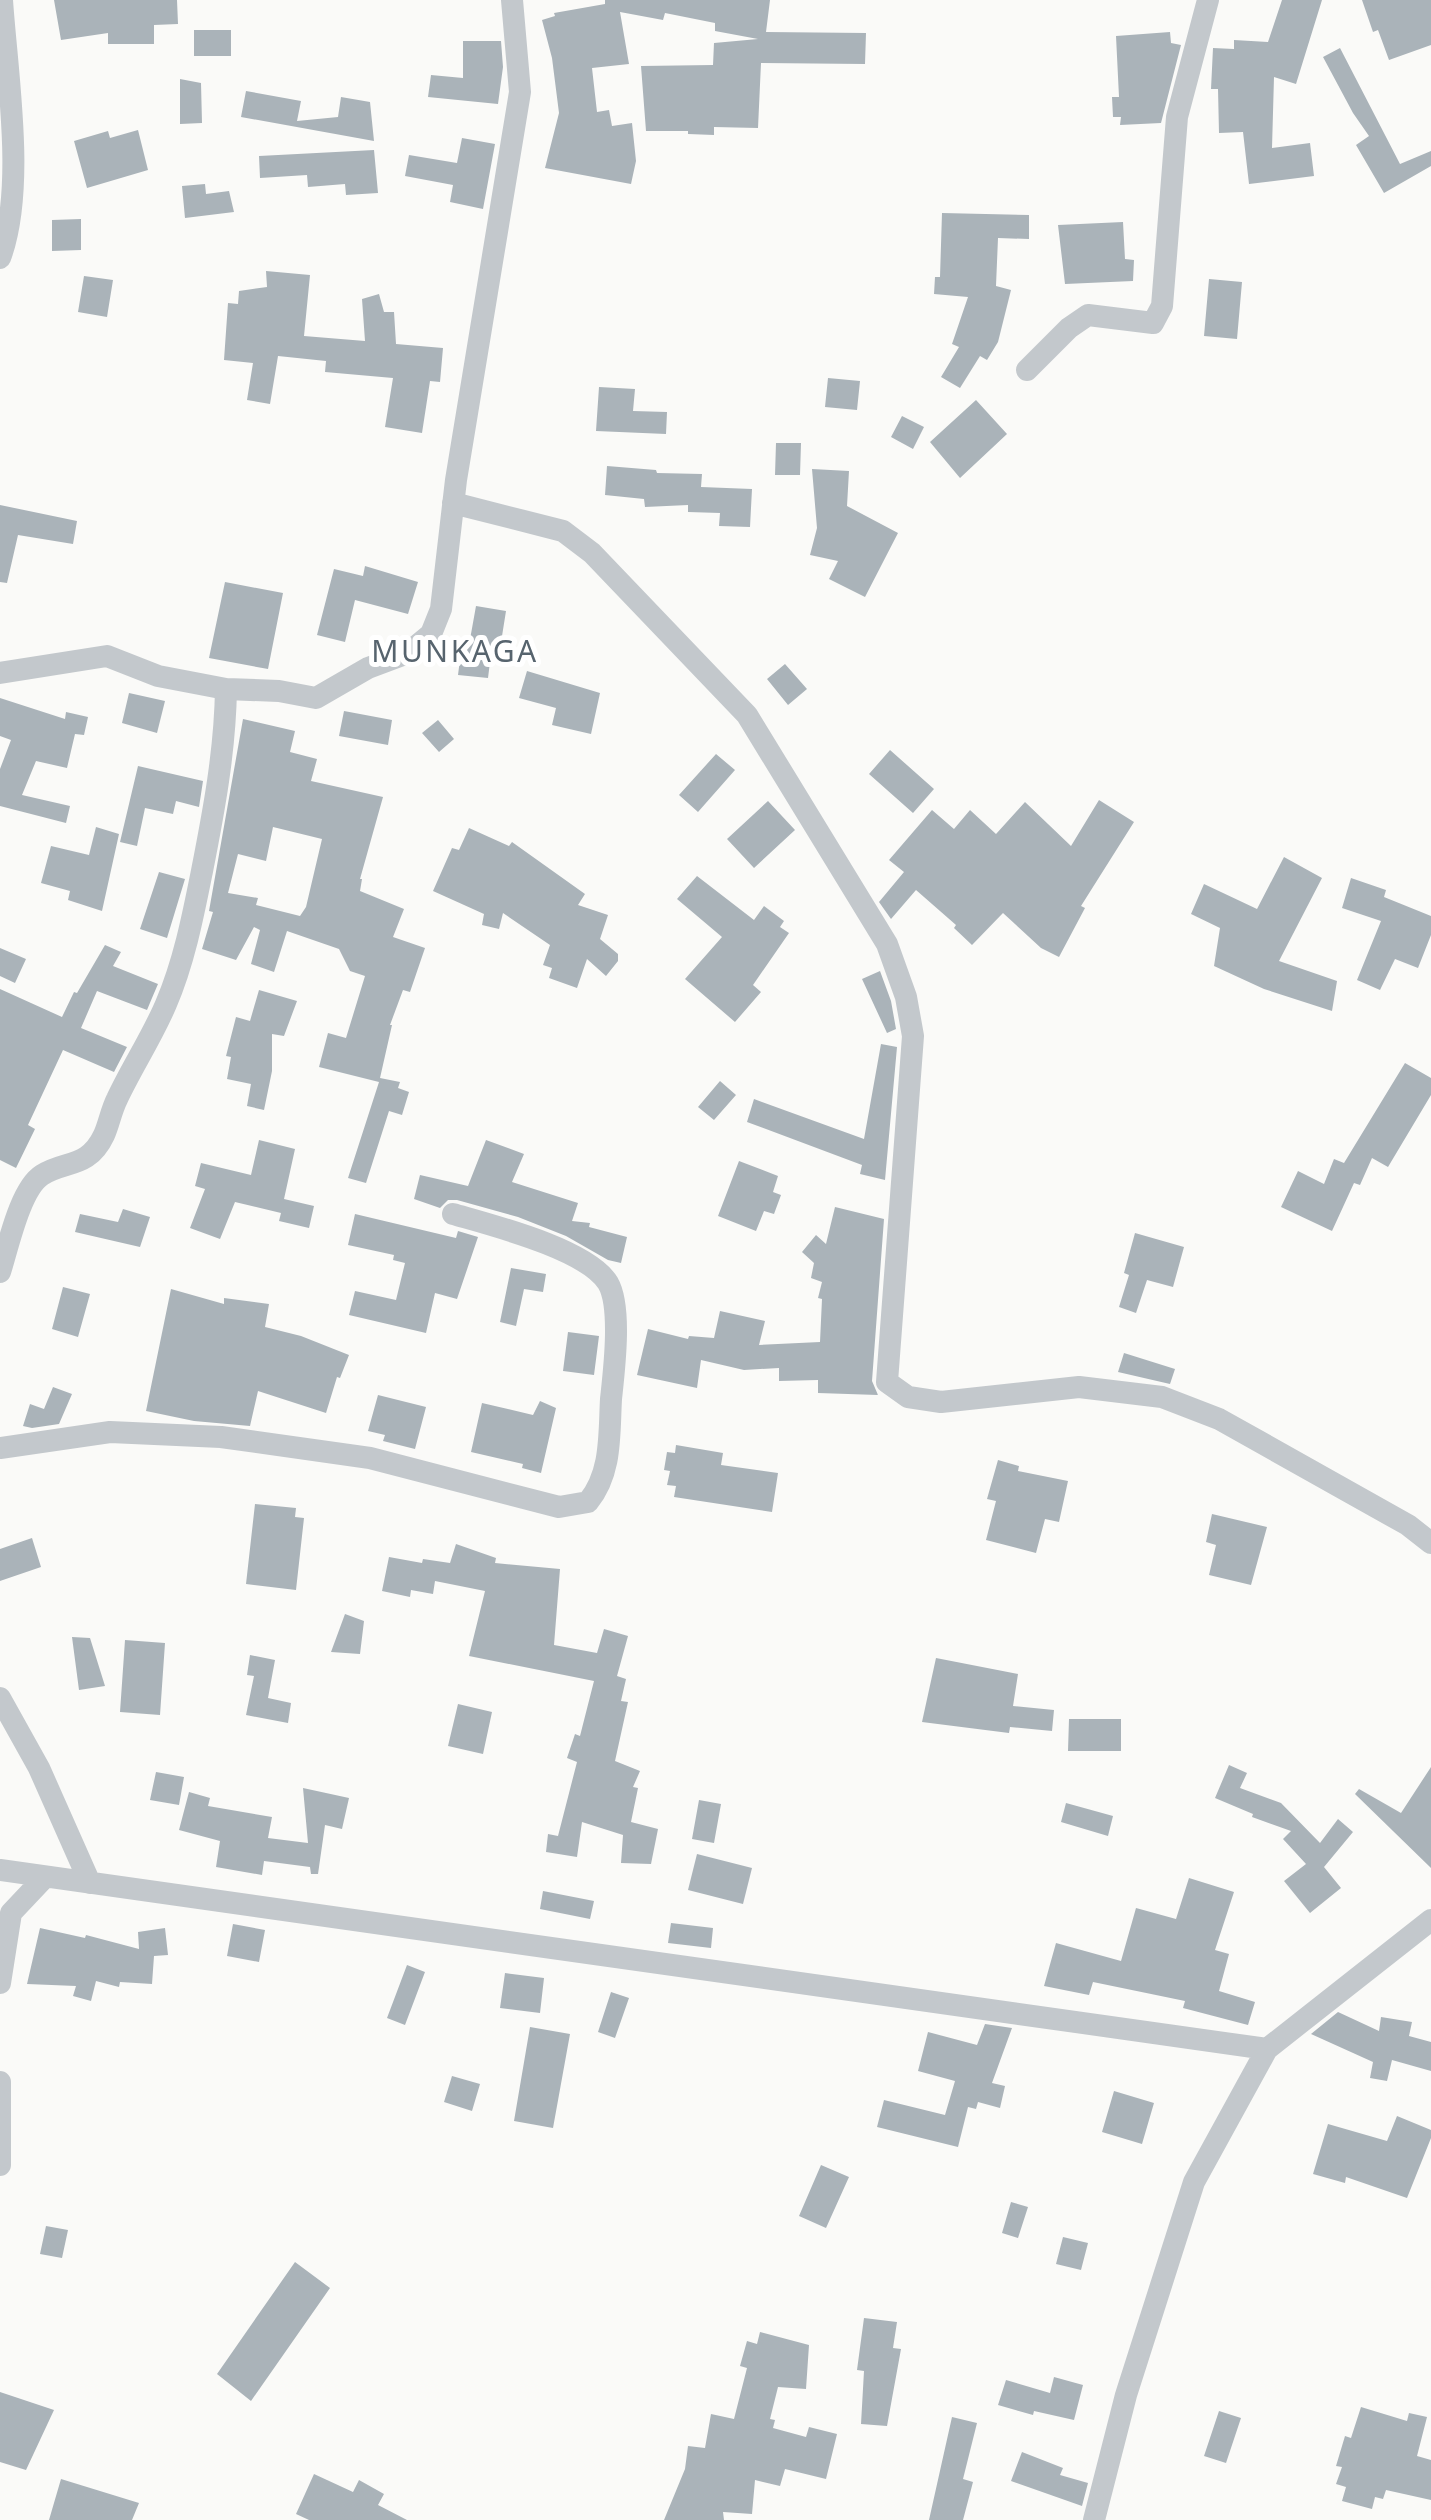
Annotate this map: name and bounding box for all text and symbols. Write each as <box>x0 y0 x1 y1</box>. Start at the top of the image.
district label: MUNKAGA <box>371 630 539 671</box>

